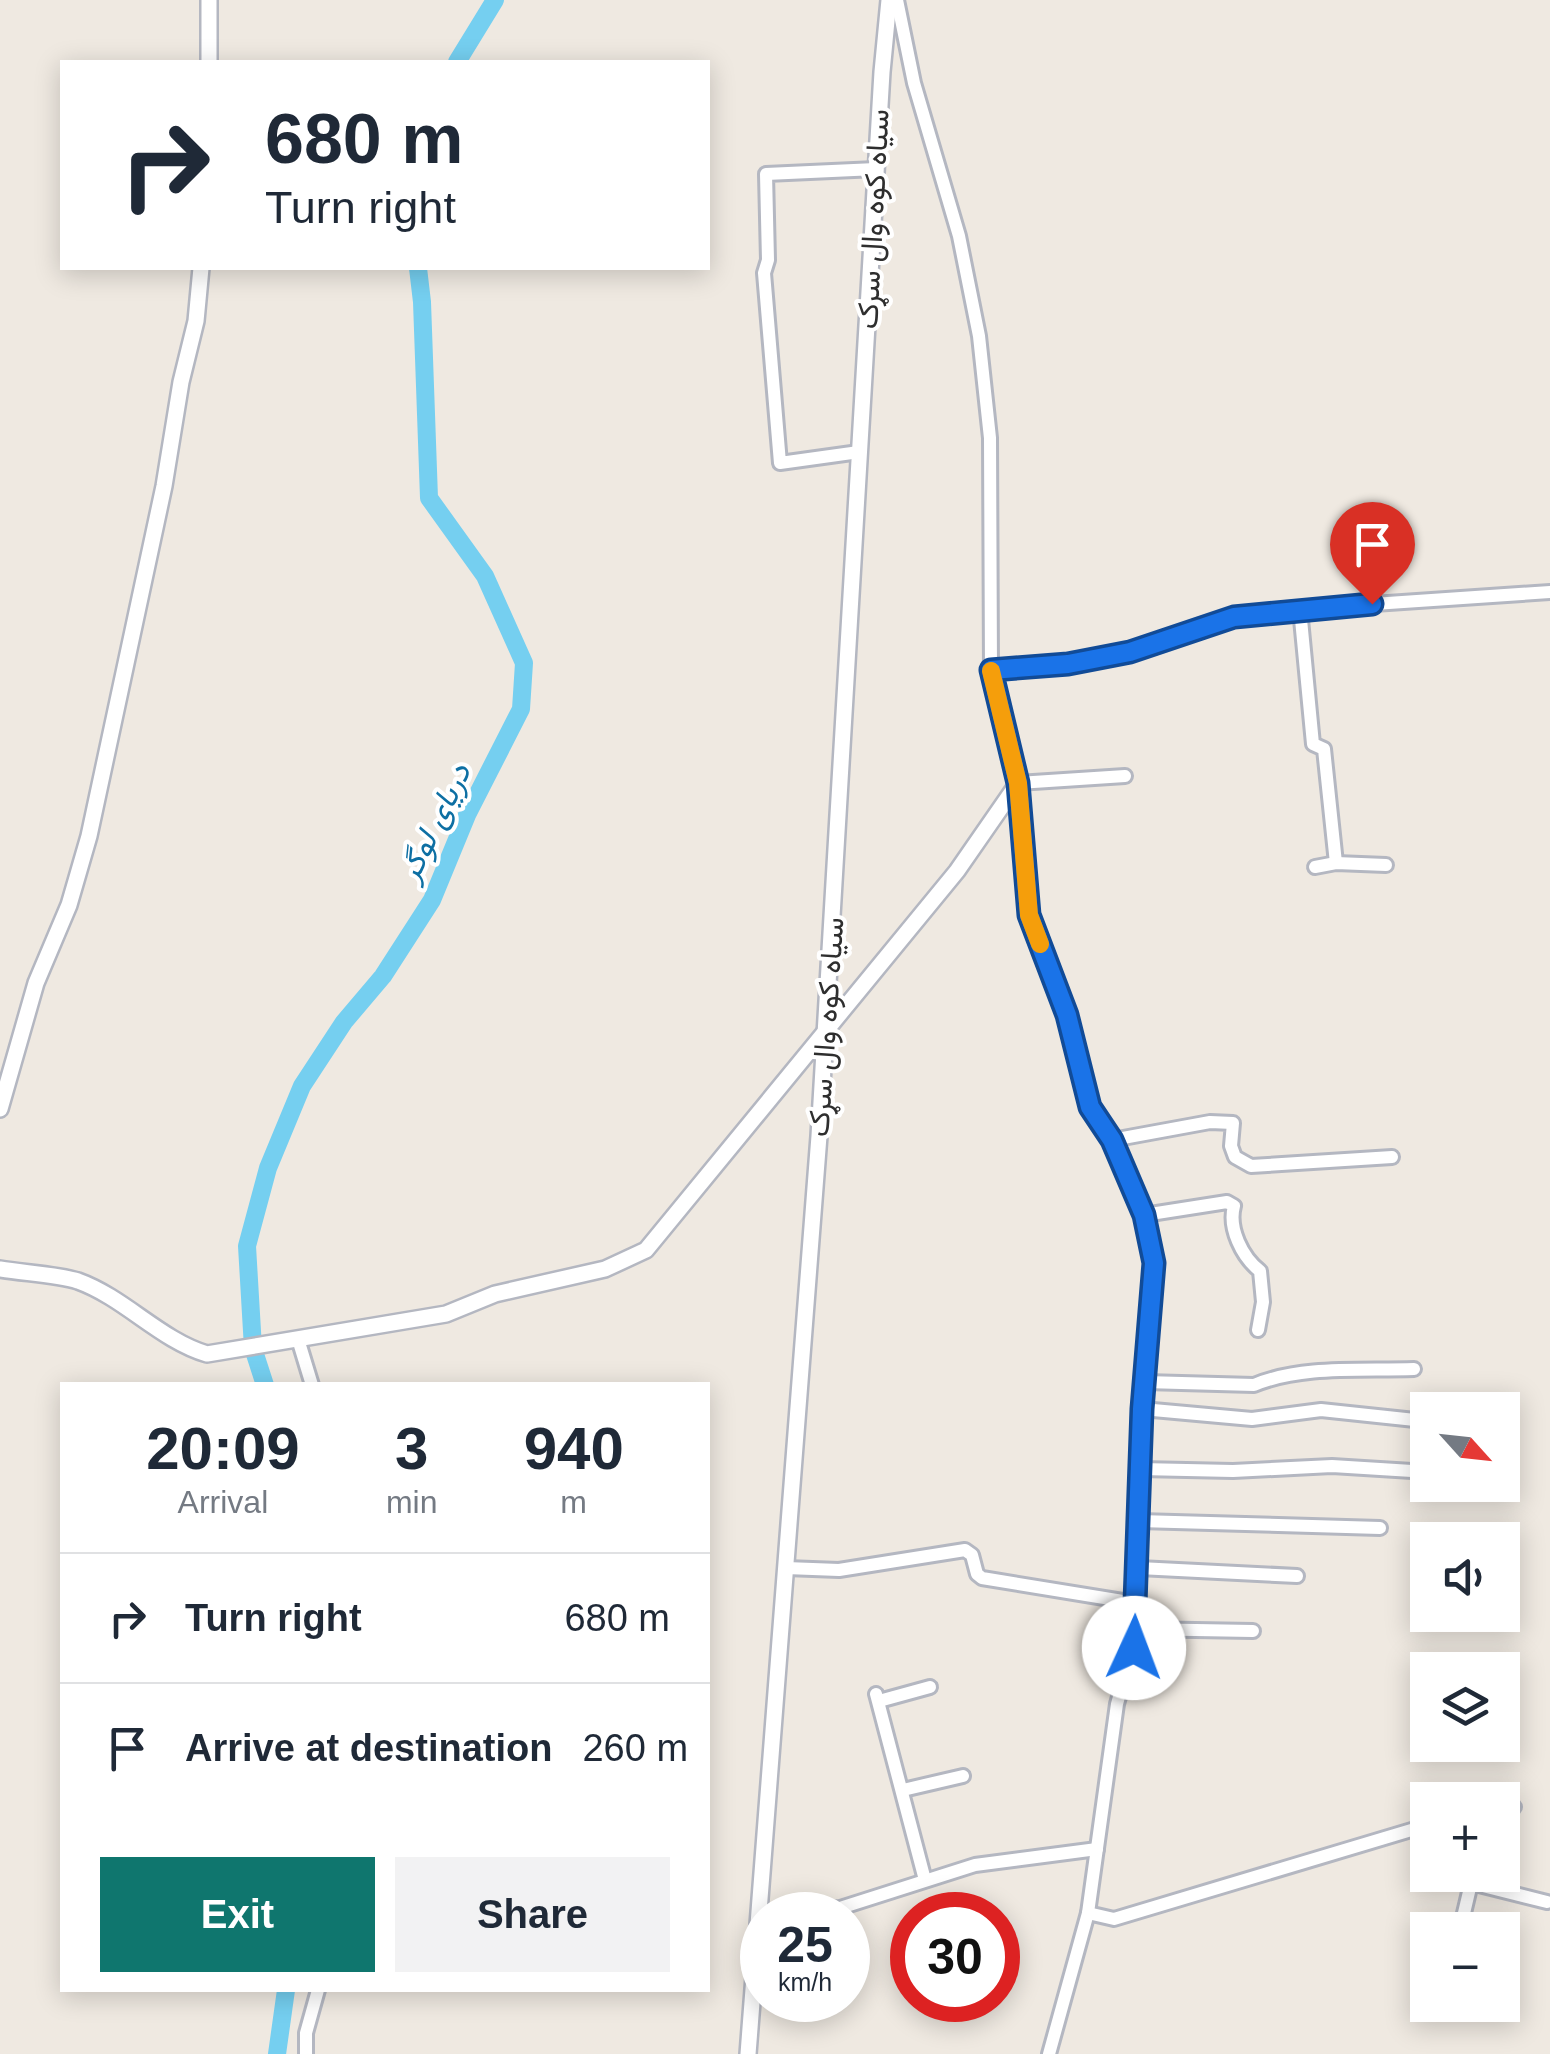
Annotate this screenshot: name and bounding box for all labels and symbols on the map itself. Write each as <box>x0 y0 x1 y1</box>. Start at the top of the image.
street label: سیاه کوه وال سړک <box>850 108 900 330</box>
pin <box>1330 502 1415 605</box>
water label: دریای لوگر <box>389 757 480 889</box>
street label: سیاه کوه وال سړک <box>801 916 855 1138</box>
north arrow <box>1410 1392 1520 1502</box>
position arrow <box>1082 1596 1186 1700</box>
speed limit sign: 30 <box>890 1892 1020 2022</box>

